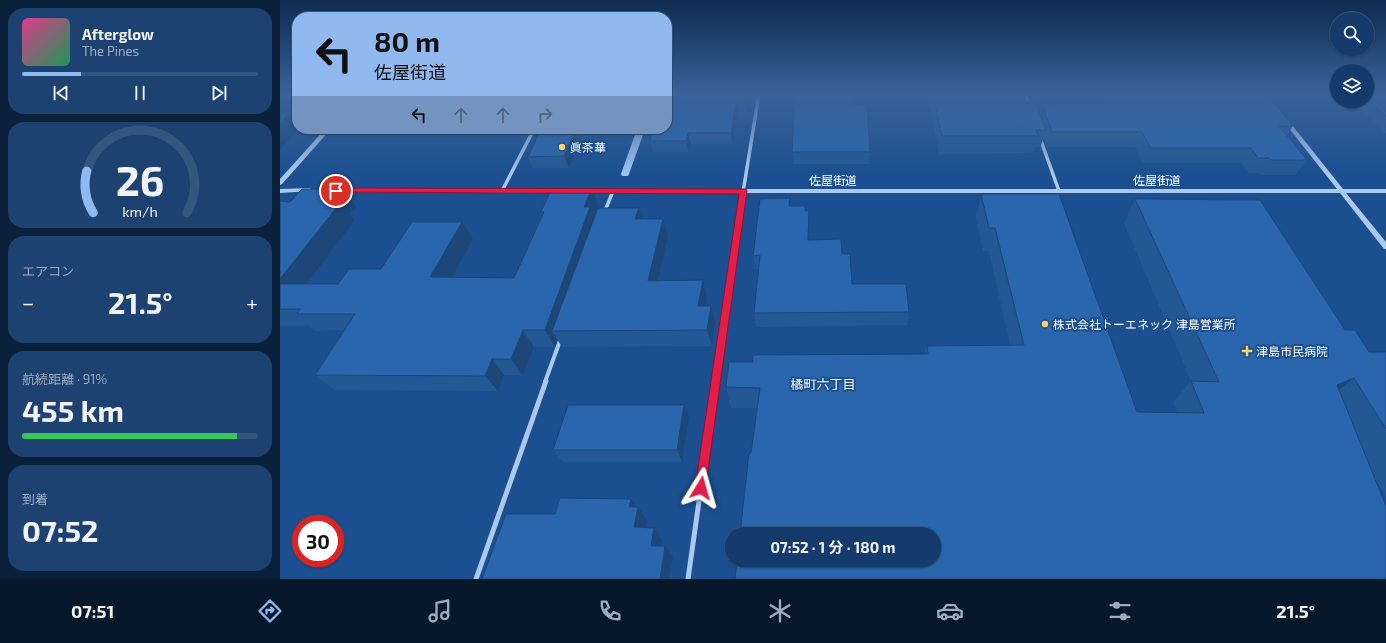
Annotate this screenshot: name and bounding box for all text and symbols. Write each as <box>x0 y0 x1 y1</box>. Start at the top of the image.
map controls <box>1330 12 1374 108</box>
button: search <box>1330 12 1374 56</box>
text: 80 m <box>374 24 440 58</box>
text: Afterglow <box>82 25 154 43</box>
icon: left <box>308 28 360 80</box>
text: The Pines <box>82 43 139 59</box>
text: 佐屋街道 <box>374 61 446 83</box>
button: layers <box>1330 64 1374 108</box>
icon: previous <box>50 82 72 104</box>
icon: pause <box>129 82 151 104</box>
icon: next <box>208 82 230 104</box>
icon: left <box>408 104 430 126</box>
icon: ahead <box>450 104 472 126</box>
icon: ahead <box>492 104 514 126</box>
icon: right <box>534 104 556 126</box>
place label: 眞茶華 <box>570 140 606 154</box>
marker: 眞茶華 <box>557 142 567 152</box>
text: 26 <box>116 154 164 204</box>
street label: 佐屋街道 <box>809 173 857 187</box>
street label: 佐屋街道 <box>1133 173 1181 187</box>
pin <box>319 174 353 208</box>
icon: arrive <box>325 180 347 202</box>
text: km/h <box>122 203 158 220</box>
text: エアコン <box>22 263 74 279</box>
text: 21.5° <box>108 284 173 320</box>
text: − <box>22 289 35 315</box>
text: + <box>246 289 258 315</box>
place label: 株式会社トーエネック 津島営業所 <box>1053 317 1236 331</box>
marker: 株式会社トーエネック 津島営業所 <box>1040 319 1050 329</box>
place label: 津島市民病院 <box>1256 344 1328 358</box>
marker: 津島市民病院 <box>1241 345 1253 357</box>
text: 航続距離 · 91% <box>22 371 107 387</box>
district label: 橘町六丁目 <box>790 376 856 392</box>
text: 455 km <box>22 392 124 428</box>
position arrow <box>680 467 722 509</box>
text: 到着 <box>22 491 48 507</box>
text: 07:52 <box>22 512 98 548</box>
speed limit sign: 30 <box>292 515 344 567</box>
text: 07:52 · 1 分 · 180 m <box>770 538 896 556</box>
icon: directions <box>256 597 284 625</box>
icon: music <box>426 597 454 625</box>
icon: phone <box>596 597 624 625</box>
icon: climate <box>766 597 794 625</box>
icon: car <box>936 597 964 625</box>
icon: filters <box>1106 597 1134 625</box>
text: 07:51 <box>71 600 114 622</box>
text: 21.5° <box>1276 600 1315 622</box>

